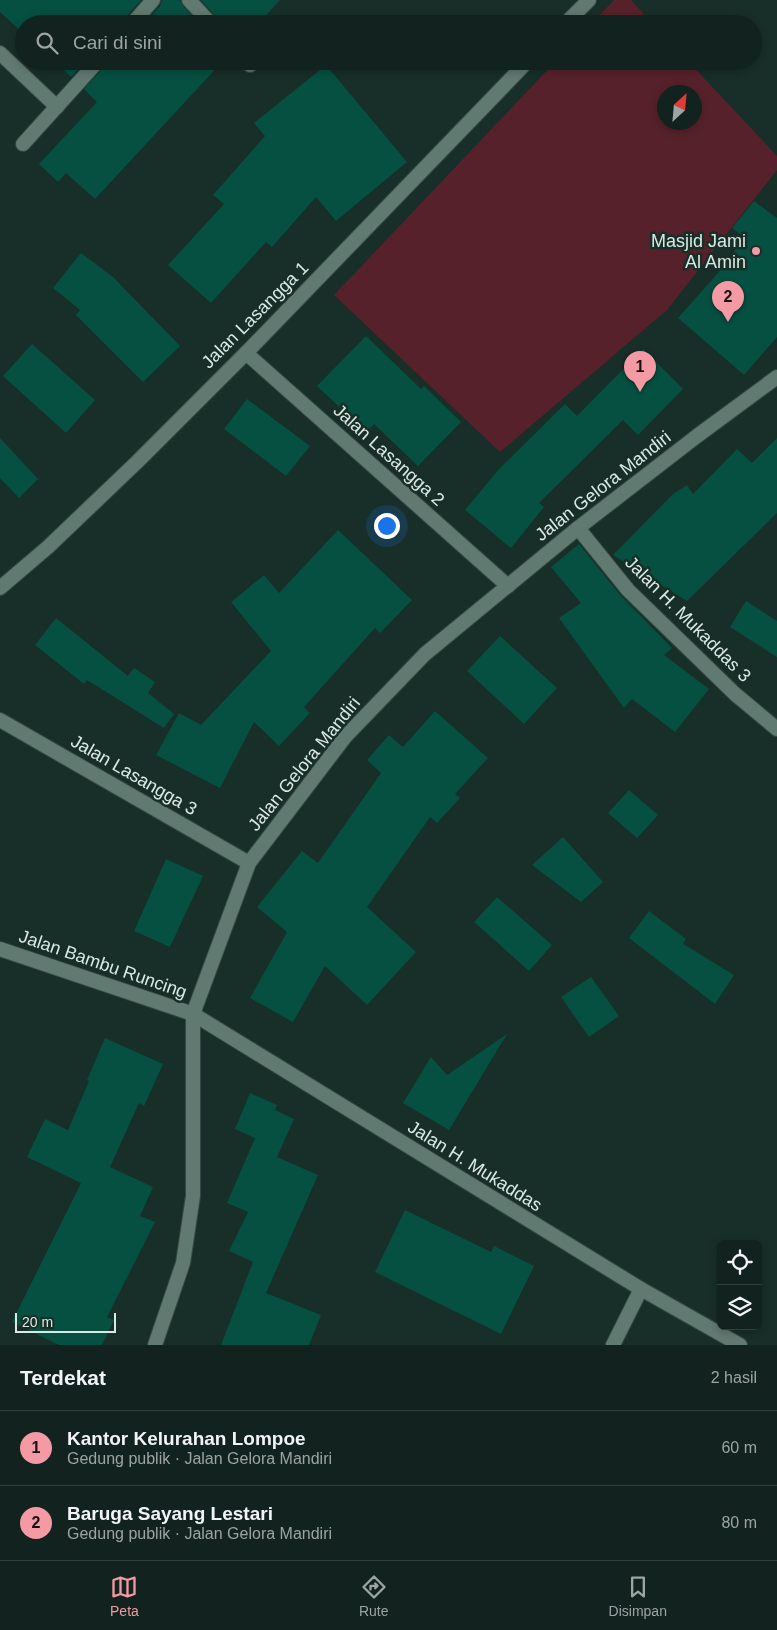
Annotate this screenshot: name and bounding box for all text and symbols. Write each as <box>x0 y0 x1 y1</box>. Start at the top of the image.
search box <box>15 15 762 70</box>
icon: search <box>33 29 61 57</box>
text: Cari di sini <box>73 32 162 53</box>
north arrow <box>657 85 702 130</box>
place label: Masjid Jami Al Amin <box>651 231 746 272</box>
marker: Masjid Jami Al Amin <box>750 245 762 257</box>
street label: Jalan Lasangga 1 <box>198 258 312 372</box>
pin: 2 <box>712 281 744 322</box>
pin: 1 <box>624 351 656 392</box>
street label: Jalan Lasangga 2 <box>329 400 449 510</box>
street label: Jalan Gelora Mandiri <box>531 427 675 545</box>
your location <box>374 513 400 539</box>
street label: Jalan H. Mukaddas 3 <box>621 552 755 686</box>
street label: Jalan Gelora Mandiri <box>244 693 364 835</box>
street label: Jalan Lasangga 3 <box>67 731 201 819</box>
street label: Jalan Bambu Runcing <box>16 926 190 1002</box>
street label: Jalan H. Mukaddas <box>404 1117 546 1215</box>
map controls <box>717 1240 762 1330</box>
button: locate <box>717 1240 762 1285</box>
button: layers <box>717 1285 762 1330</box>
scale bar <box>15 1310 116 1333</box>
text: 20 m <box>22 1314 53 1330</box>
text: Terdekat <box>20 1366 106 1389</box>
text: 2 hasil <box>711 1369 757 1386</box>
text: Kantor Kelurahan Lompoe <box>67 1428 306 1449</box>
text: 1 <box>32 1439 40 1456</box>
text: 60 m <box>721 1439 757 1456</box>
text: Gedung publik · Jalan Gelora Mandiri <box>67 1450 332 1467</box>
text: Baruga Sayang Lestari <box>67 1503 273 1524</box>
text: 2 <box>32 1514 40 1531</box>
text: 80 m <box>721 1514 757 1531</box>
text: Gedung publik · Jalan Gelora Mandiri <box>67 1525 332 1542</box>
tab: Peta <box>110 1573 139 1619</box>
tab: Rute <box>359 1573 389 1619</box>
tab: Disimpan <box>609 1573 667 1619</box>

